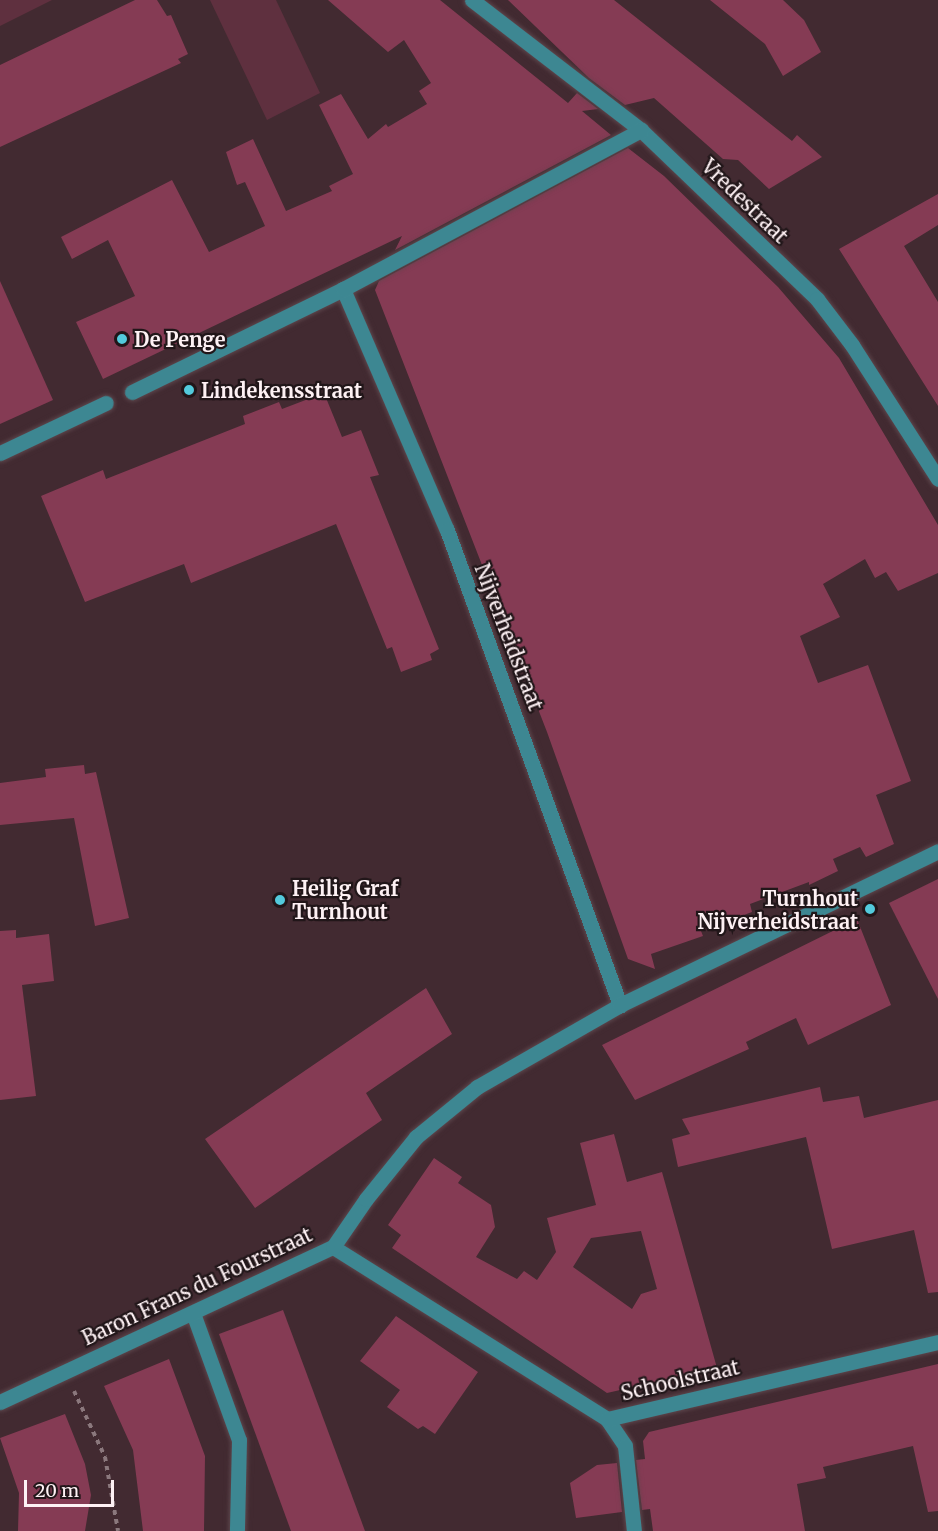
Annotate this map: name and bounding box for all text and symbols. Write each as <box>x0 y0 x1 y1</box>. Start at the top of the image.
street label: Vredestraat <box>697 154 793 248</box>
place label: De Penge <box>134 327 225 351</box>
marker: De Penge <box>115 332 129 346</box>
place label: Lindekensstraat <box>201 378 362 402</box>
marker: Lindekensstraat <box>182 383 196 397</box>
street label: Nijverheidstraat <box>470 560 548 714</box>
place label: Heilig Graf Turnhout <box>292 876 398 923</box>
place label: Turnhout Nijverheidstraat <box>697 886 858 933</box>
marker: Heilig Graf Turnhout <box>273 893 287 907</box>
marker: Turnhout Nijverheidstraat <box>863 902 877 916</box>
street label: Baron Frans du Fourstraat <box>78 1222 316 1350</box>
street label: Schoolstraat <box>618 1355 742 1405</box>
scale bar <box>27 1468 117 1506</box>
text: 20 m <box>35 1479 79 1502</box>

